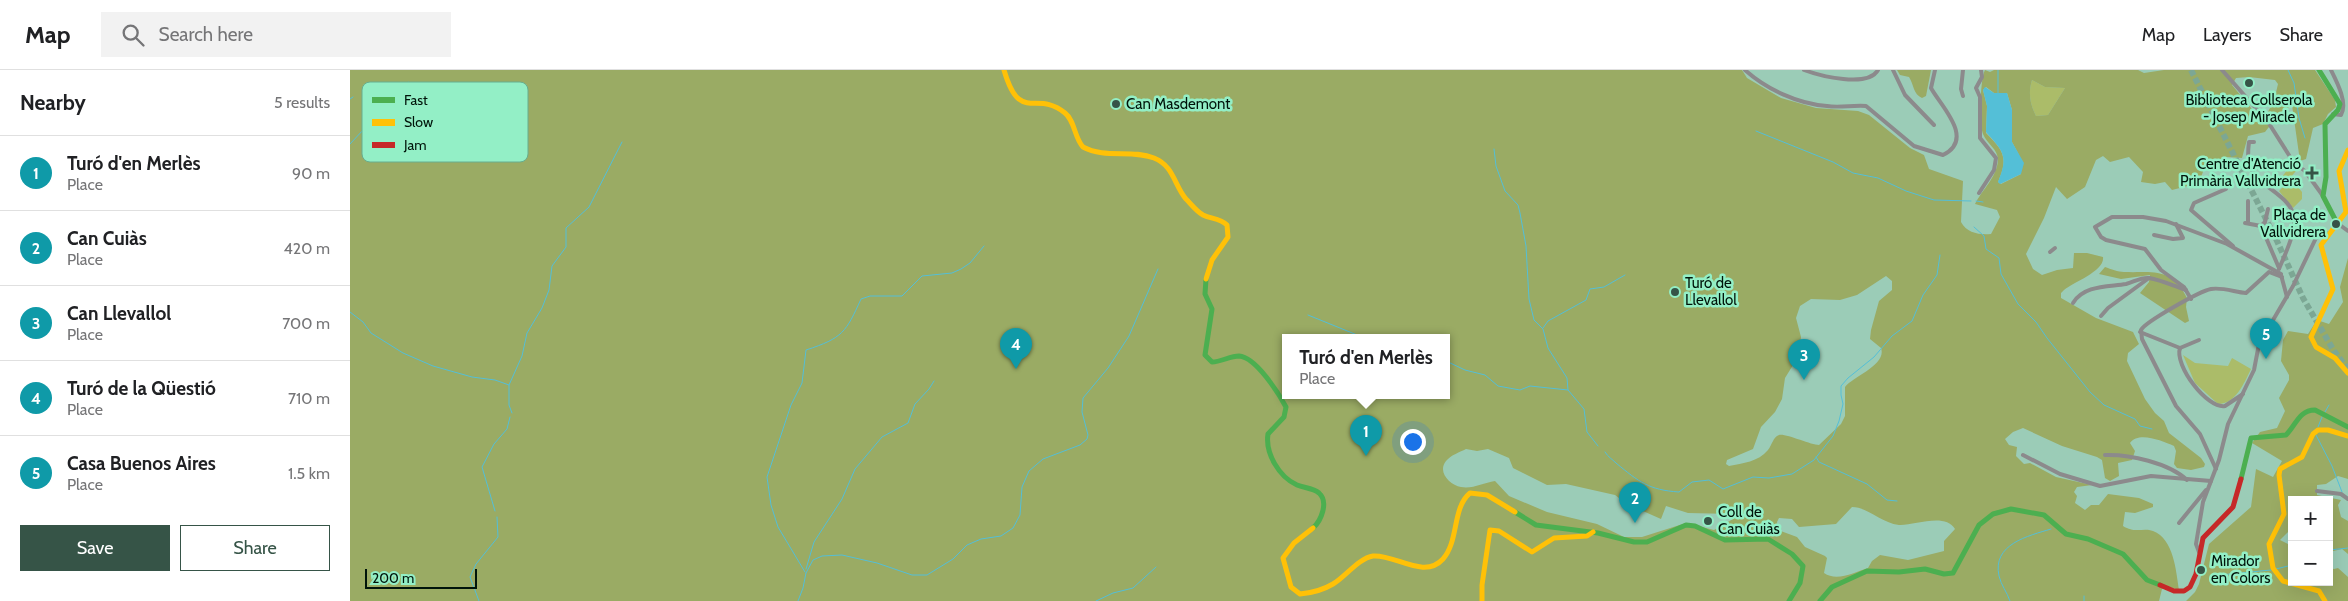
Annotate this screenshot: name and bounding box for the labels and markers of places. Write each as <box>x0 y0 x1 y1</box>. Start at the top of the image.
marker: Biblioteca Collserola - Josep Miracle <box>2243 77 2255 89</box>
place label: Biblioteca Collserola - Josep Miracle <box>2185 91 2313 126</box>
place label: Can Masdemont <box>1126 95 1230 113</box>
marker: Can Masdemont <box>1110 98 1122 110</box>
place label: Centre d'Atenció Primària Vallvidrera <box>2180 155 2302 190</box>
marker: Centre d'Atenció Primària Vallvidrera <box>2305 166 2319 180</box>
place label: Plaça de Vallvidrera <box>2260 206 2327 241</box>
marker: Plaça de Vallvidrera <box>2330 218 2342 230</box>
place label: Turó de Llevallol <box>1685 274 1737 309</box>
marker: Turó de Llevallol <box>1669 286 1681 298</box>
pin: 5 <box>2250 318 2282 359</box>
pin: 4 <box>1000 328 1032 369</box>
pin: 3 <box>1788 339 1820 380</box>
pin: 1 <box>1350 415 1382 456</box>
pin: 2 <box>1619 482 1651 523</box>
place label: Coll de Can Cuiàs <box>1718 503 1780 538</box>
marker: Coll de Can Cuiàs <box>1702 515 1714 527</box>
place label: Mirador en Colors <box>2211 552 2270 587</box>
marker: Mirador en Colors <box>2195 564 2207 576</box>

